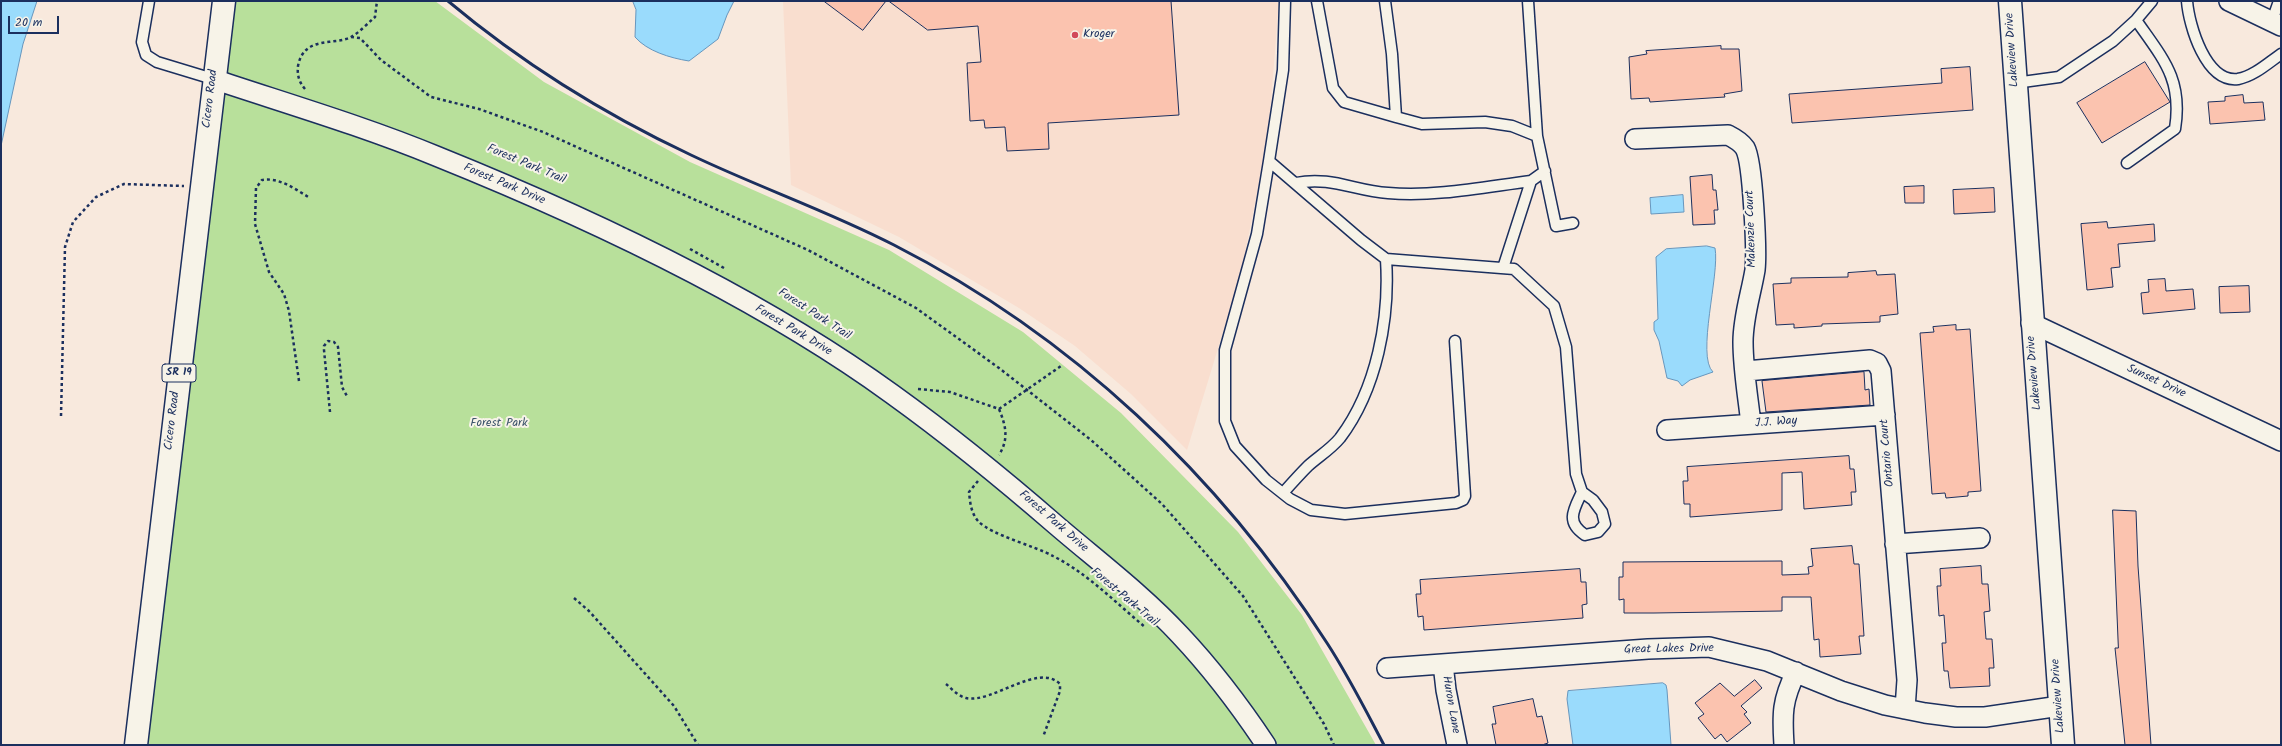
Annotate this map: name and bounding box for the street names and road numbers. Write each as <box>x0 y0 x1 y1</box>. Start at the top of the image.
street label: Lakeview Drive <box>2003 12 2023 88</box>
street label: Cicero Road <box>200 69 222 129</box>
street label: Forest Park Trail <box>485 142 567 188</box>
street label: Forest Park Drive <box>461 161 547 209</box>
street label: Makenzie Court <box>1743 190 1761 268</box>
street label: Forest Park Trail <box>775 286 853 344</box>
street label: Forest Park Drive <box>752 302 834 360</box>
street label: Lakeview Drive <box>2025 335 2045 411</box>
street label: Sunset Drive <box>2124 362 2188 402</box>
road number: SR 19 <box>162 364 196 382</box>
street label: Cicero Road <box>162 391 184 451</box>
street label: J.J. Way <box>1754 414 1798 432</box>
street label: Ontario Court <box>1878 418 1898 488</box>
street label: Forest Park Drive <box>1015 488 1091 556</box>
street label: Forest Park Trail <box>1087 565 1161 631</box>
street label: Great Lakes Drive <box>1624 642 1714 658</box>
street label: Lakeview Drive <box>2049 658 2069 734</box>
street label: Huron Lane <box>1438 675 1462 735</box>

